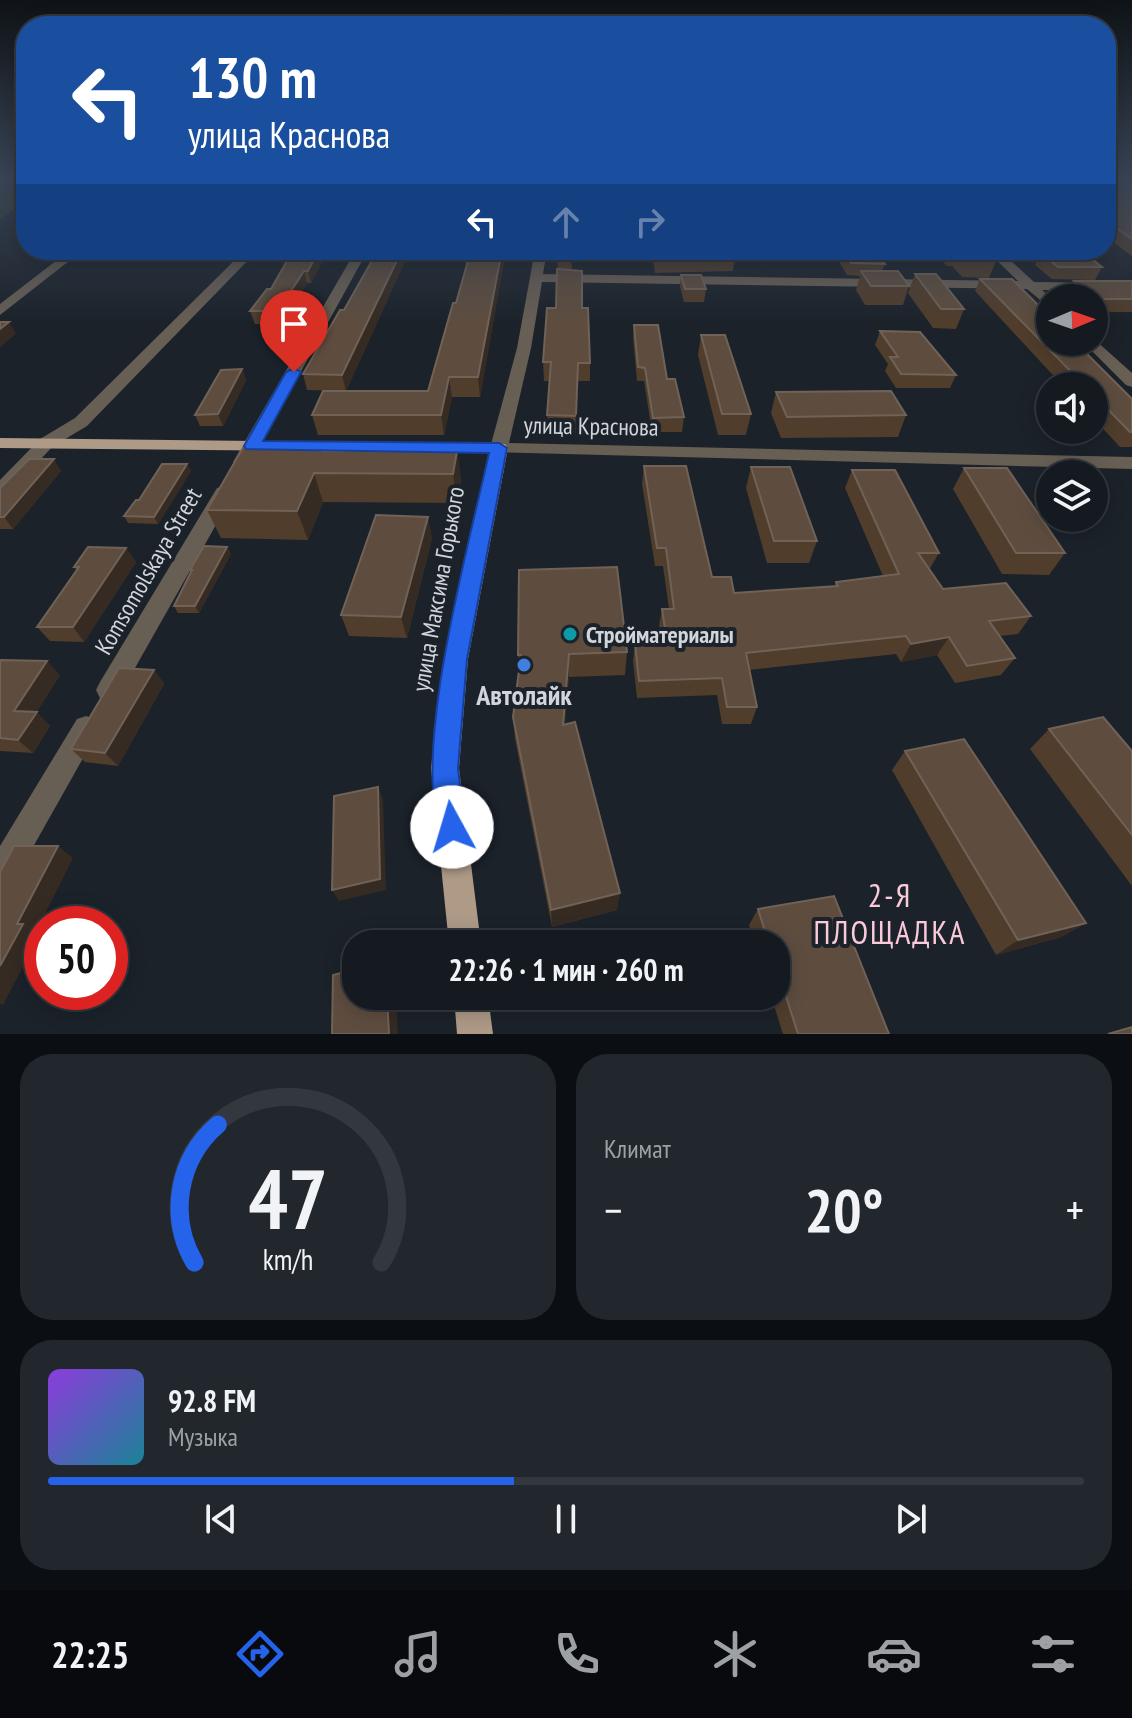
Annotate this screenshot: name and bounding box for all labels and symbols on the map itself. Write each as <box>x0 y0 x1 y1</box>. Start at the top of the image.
north arrow <box>1036 284 1108 356</box>
pin <box>260 290 328 372</box>
street label: улица Краснова <box>523 409 659 443</box>
street label: Komsomolskaya Street <box>88 482 208 660</box>
street label: улица Максима Горького <box>405 484 471 694</box>
place label: Стройматериалы <box>586 619 734 650</box>
marker: Стройматериалы <box>561 625 579 643</box>
marker: Автолайк <box>515 656 533 674</box>
place label: Автолайк <box>475 676 572 713</box>
position arrow <box>410 785 494 869</box>
district label: 2-Я ПЛОЩАДКА <box>813 874 967 953</box>
speed limit sign: 50 <box>24 906 128 1010</box>

